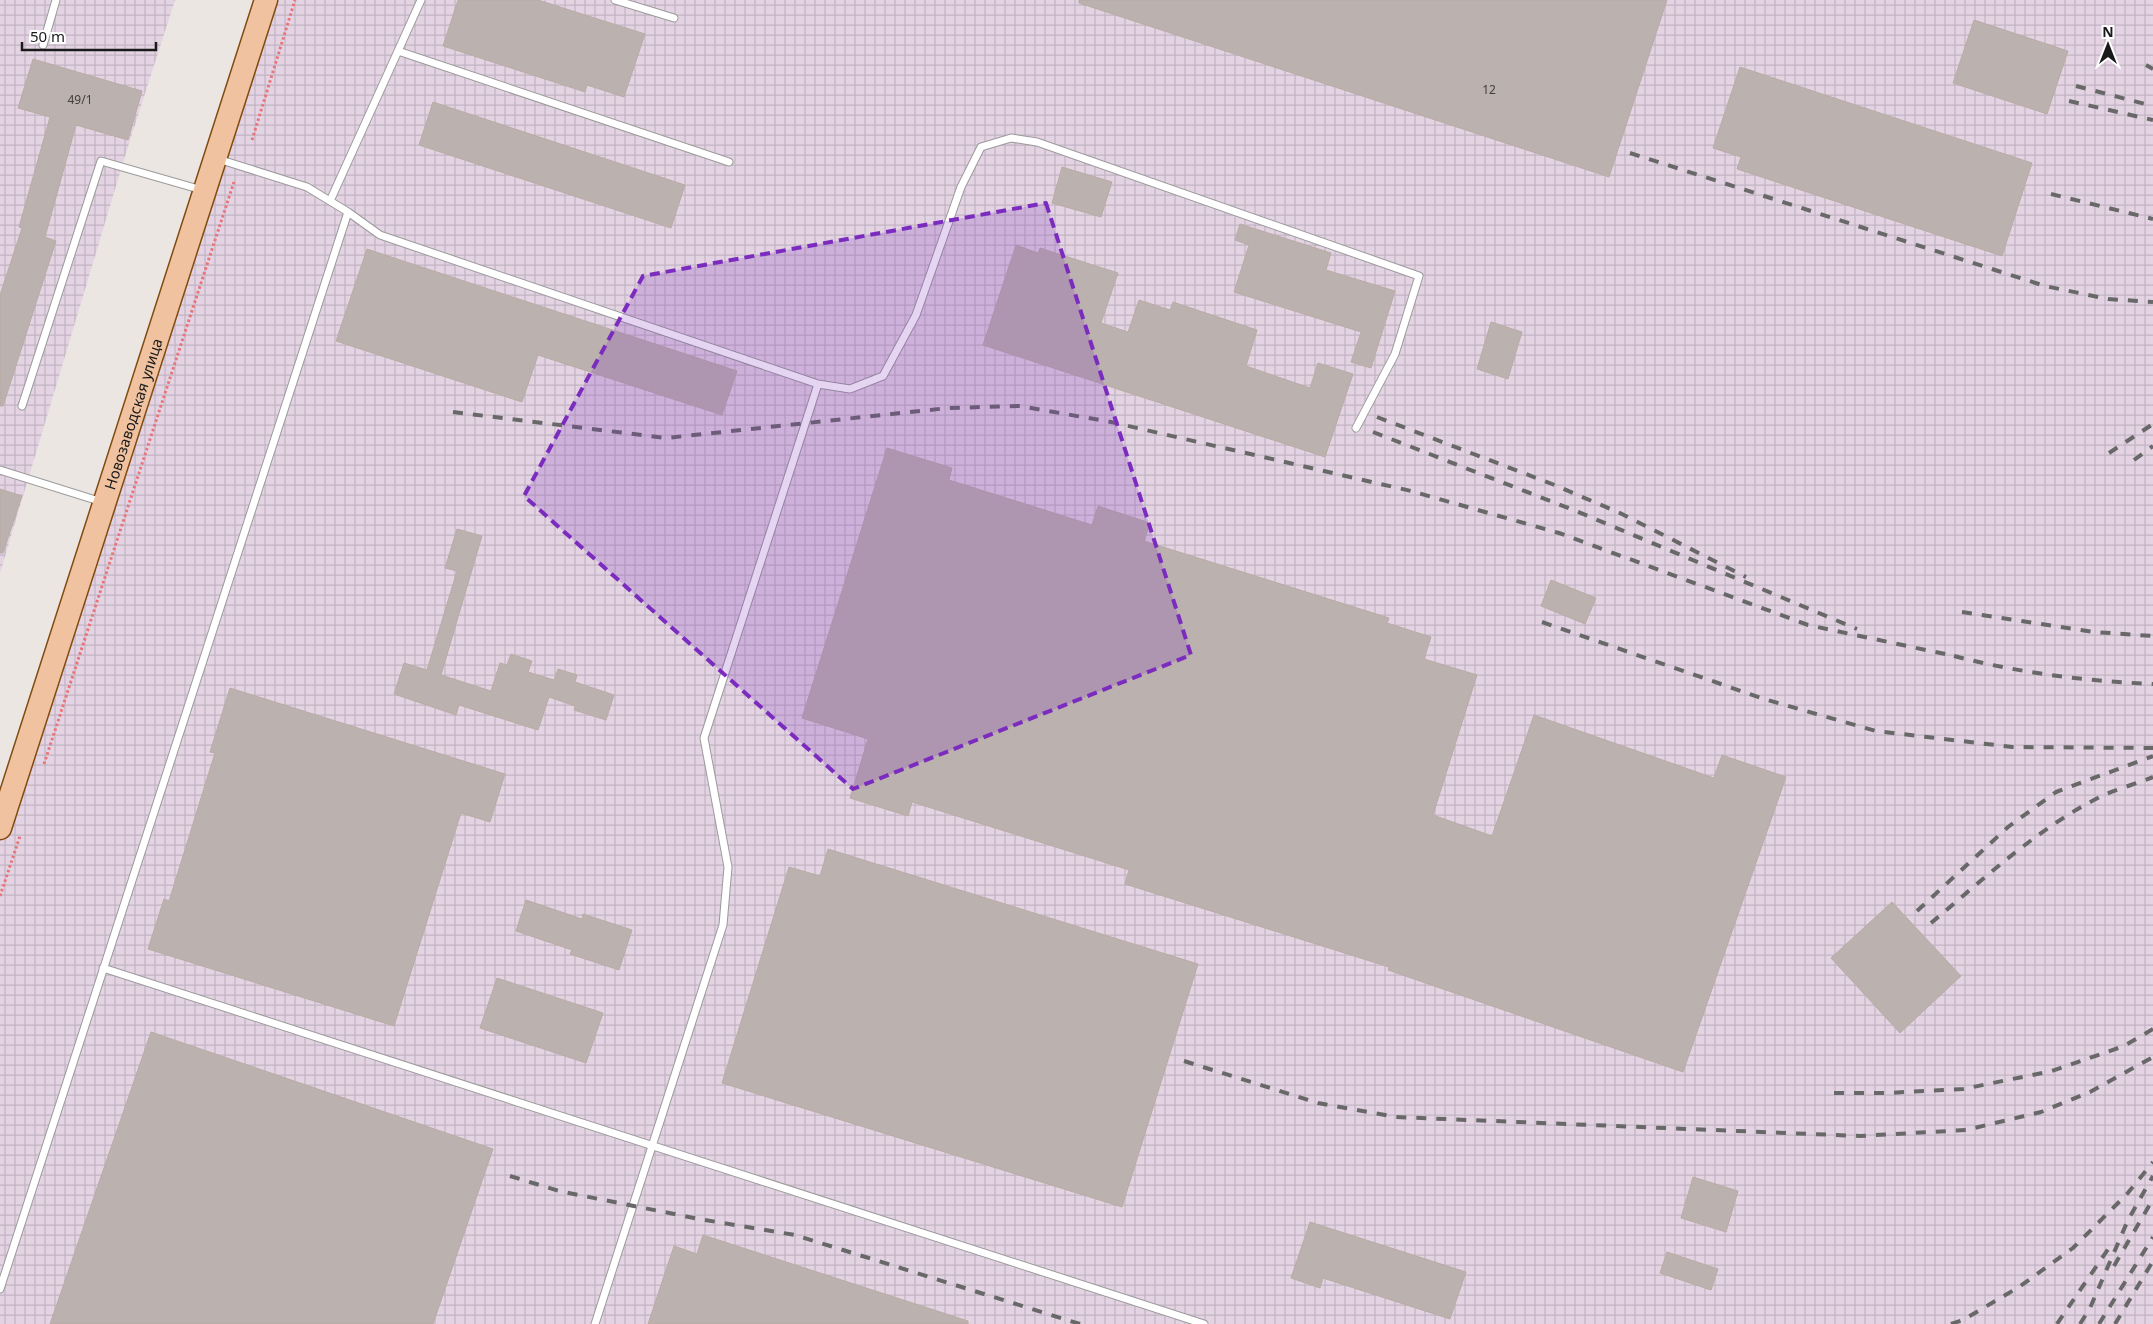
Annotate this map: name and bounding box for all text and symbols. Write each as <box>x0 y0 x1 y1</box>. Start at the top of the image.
scale bar <box>22 20 156 52</box>
north arrow <box>2083 20 2133 70</box>
text: N <box>2102 22 2114 41</box>
text: 50 m <box>30 26 65 46</box>
house number: 12 <box>1482 81 1496 98</box>
house number: 49/1 <box>67 91 93 108</box>
street label: Новозаводская улица <box>99 336 167 492</box>

